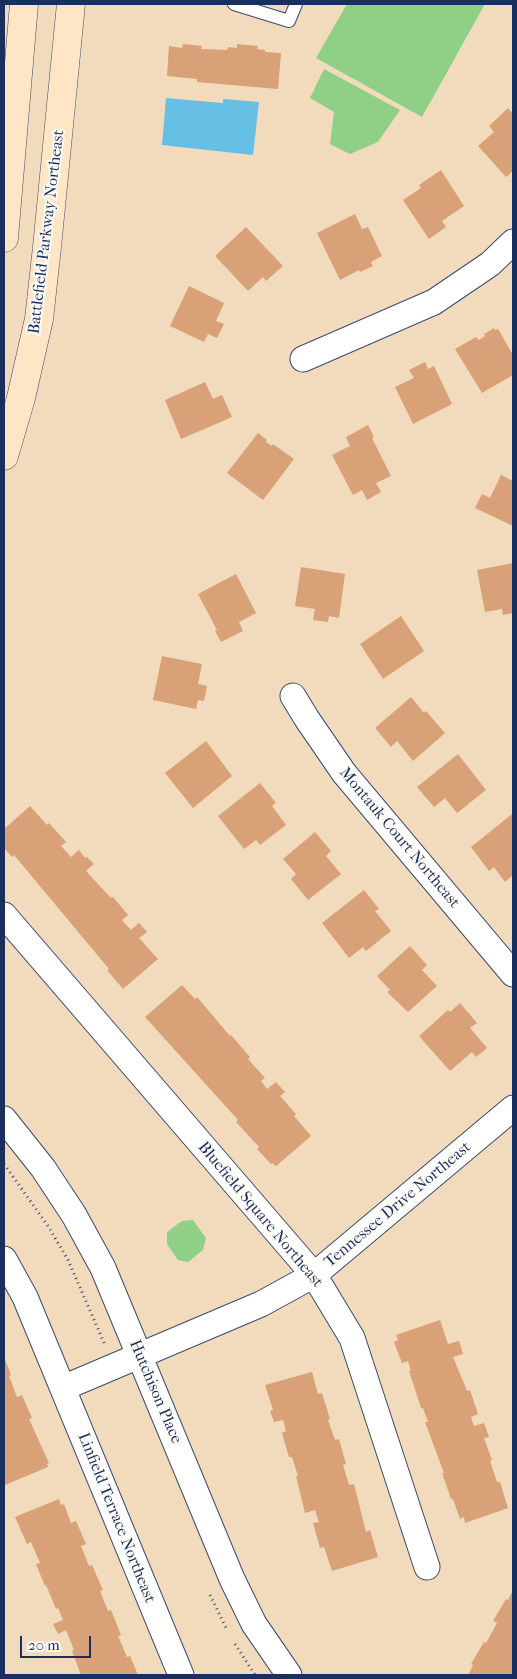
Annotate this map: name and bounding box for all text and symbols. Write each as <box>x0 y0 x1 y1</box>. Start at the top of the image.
street label: Battlefield Parkway Northeast <box>25 129 69 335</box>
street label: Montauk Court Northeast <box>335 764 463 912</box>
street label: Bluefield Square Northeast <box>193 1138 327 1292</box>
street label: Tennessee Drive Northeast <box>321 1138 475 1272</box>
street label: Hutchison Place <box>124 1337 186 1447</box>
street label: Linfield Terrace Northeast <box>73 1430 159 1606</box>
scale bar <box>22 1626 94 1658</box>
text: 20 m <box>28 1636 60 1654</box>

